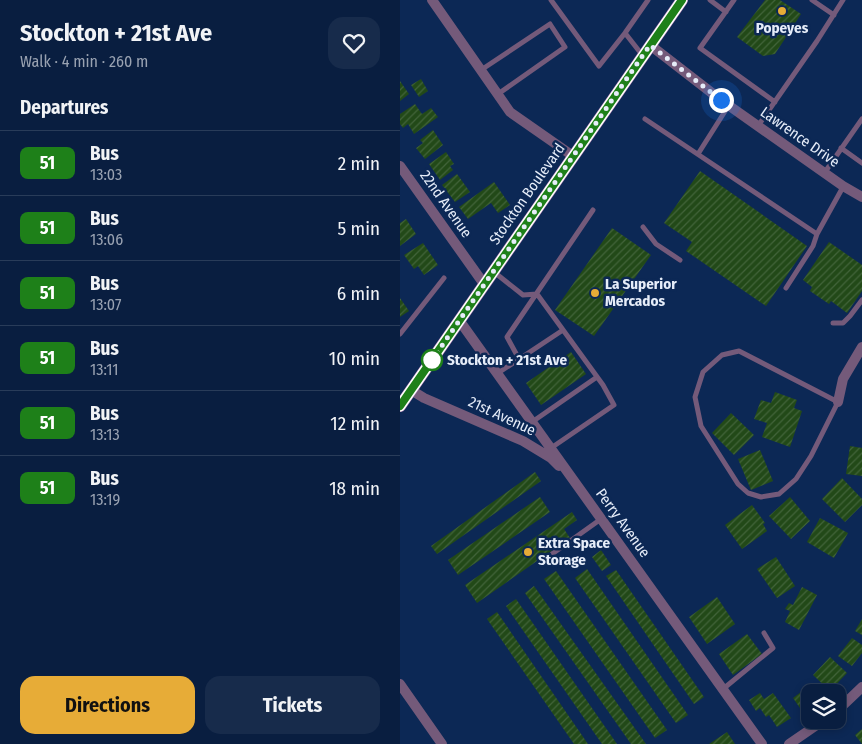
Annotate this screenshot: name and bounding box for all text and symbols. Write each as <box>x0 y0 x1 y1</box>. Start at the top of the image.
marker: Popeyes <box>776 5 788 17</box>
button: heart <box>328 17 380 69</box>
text: Stockton + 21st Ave <box>20 19 212 47</box>
place label: Popeyes <box>756 19 809 37</box>
text: Walk · 4 min · 260 m <box>20 52 148 71</box>
your location <box>709 88 734 113</box>
text: Departures <box>20 96 108 119</box>
street label: Lawrence Drive <box>757 103 843 171</box>
street label: Stockton Boulevard <box>485 140 569 248</box>
text: Bus <box>90 142 119 165</box>
text: 51 <box>40 152 55 174</box>
text: 2 min <box>338 152 380 175</box>
text: 13:03 <box>90 165 122 184</box>
street label: 22nd Avenue <box>416 167 476 241</box>
text: Bus <box>90 207 119 230</box>
text: 51 <box>40 217 55 239</box>
text: 5 min <box>337 217 380 240</box>
text: 13:06 <box>90 230 123 249</box>
text: Bus <box>90 272 119 295</box>
place label: La Superior Mercados <box>605 275 677 310</box>
text: 51 <box>40 282 55 304</box>
text: 6 min <box>337 282 380 305</box>
marker: La Superior Mercados <box>589 287 601 299</box>
text: 13:07 <box>90 295 121 314</box>
text: Bus <box>90 337 119 360</box>
text: 51 <box>40 347 55 369</box>
text: 10 min <box>329 347 380 370</box>
marker: Stockton + 21st Ave <box>421 349 443 371</box>
place label: Stockton + 21st Ave <box>447 351 567 369</box>
text: 13:11 <box>90 360 118 379</box>
street label: 21st Avenue <box>466 393 538 439</box>
text: Bus <box>90 402 119 425</box>
text: 51 <box>40 412 55 434</box>
text: 12 min <box>330 412 380 435</box>
text: 13:13 <box>90 425 120 444</box>
text: Bus <box>90 467 119 490</box>
text: 51 <box>40 477 55 499</box>
text: 18 min <box>329 477 380 500</box>
street label: Perry Avenue <box>592 485 654 561</box>
text: 13:19 <box>90 490 120 509</box>
place label: Extra Space Storage <box>538 534 611 569</box>
marker: Extra Space Storage <box>522 546 534 558</box>
button: Directions <box>20 676 195 734</box>
button: Tickets <box>205 676 380 734</box>
map controls <box>801 684 846 729</box>
button: layers <box>801 684 846 729</box>

